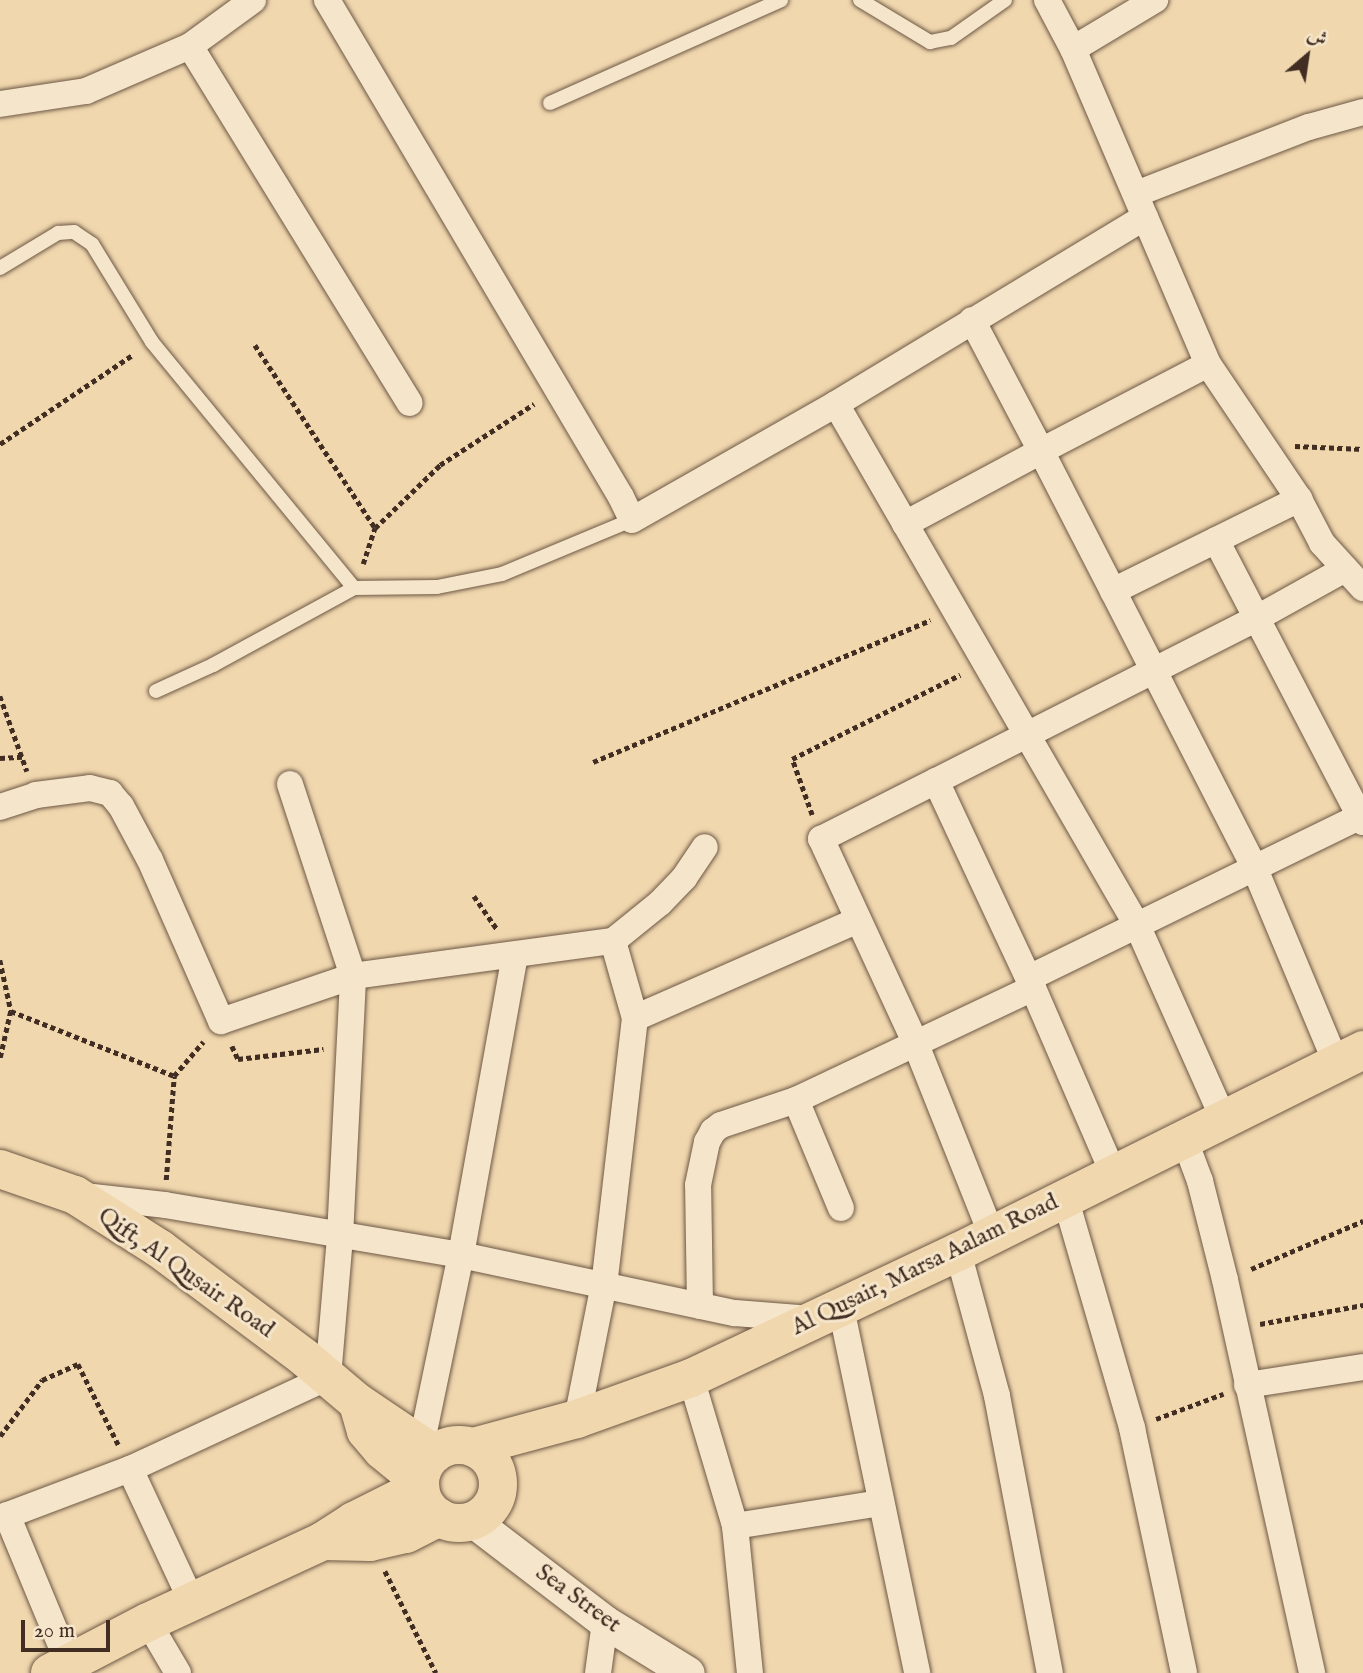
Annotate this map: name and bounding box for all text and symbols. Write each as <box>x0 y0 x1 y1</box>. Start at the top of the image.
north arrow <box>1272 21 1342 91</box>
text: ش <box>1303 23 1331 53</box>
street label: Al Qusair, Marsa Aalam Road <box>787 1188 1063 1342</box>
street label: Qift, Al Qusair Road <box>92 1201 280 1345</box>
street label: Sea Street <box>530 1558 626 1640</box>
scale bar <box>24 1606 114 1650</box>
text: 20 m <box>34 1618 75 1645</box>

